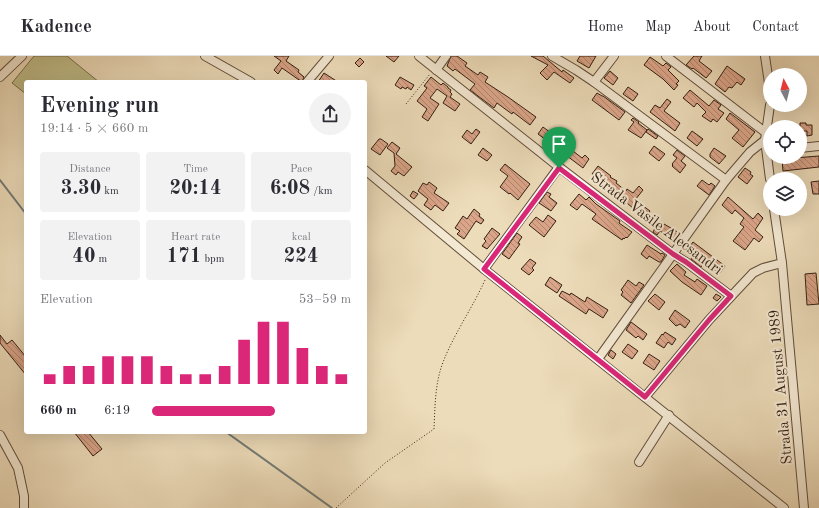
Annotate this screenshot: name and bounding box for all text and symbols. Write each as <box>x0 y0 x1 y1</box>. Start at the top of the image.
text: Kadence <box>20 18 92 37</box>
text: Home <box>588 20 623 34</box>
text: Map <box>645 20 671 34</box>
text: About <box>693 20 730 34</box>
text: Contact <box>752 20 799 34</box>
north arrow <box>763 68 807 112</box>
map controls <box>763 68 807 216</box>
button: share <box>309 93 351 135</box>
text: Evening run <box>40 95 159 117</box>
button: locate <box>763 120 807 164</box>
text: 19:14 · 5 × 660 m <box>40 122 148 135</box>
pin <box>542 127 576 168</box>
icon: arrive <box>548 133 570 155</box>
text: Distance <box>69 164 111 175</box>
text: Time <box>183 164 208 175</box>
text: Pace <box>290 164 312 175</box>
street label: Strada Vasile Alecsandri <box>588 170 725 278</box>
button: layers <box>763 172 807 216</box>
text: 3.30 <box>61 179 101 199</box>
text: 20:14 <box>169 179 221 199</box>
text: 6:08 <box>270 179 310 199</box>
text: km <box>101 186 119 197</box>
text: /km <box>310 186 333 197</box>
text: Elevation <box>67 232 112 243</box>
text: Heart rate <box>171 232 220 243</box>
text: kcal <box>292 232 311 243</box>
text: 40 <box>72 247 96 267</box>
text: 171 <box>167 247 201 267</box>
text: 224 <box>284 247 319 267</box>
text: m <box>96 254 107 265</box>
text: bpm <box>201 254 224 265</box>
text: Elevation <box>40 293 93 306</box>
text: 53–59 m <box>299 293 351 306</box>
street label: Strada 31 August 1989 <box>767 309 796 465</box>
text: 660 m <box>40 404 77 417</box>
text: 6:19 <box>104 404 130 417</box>

